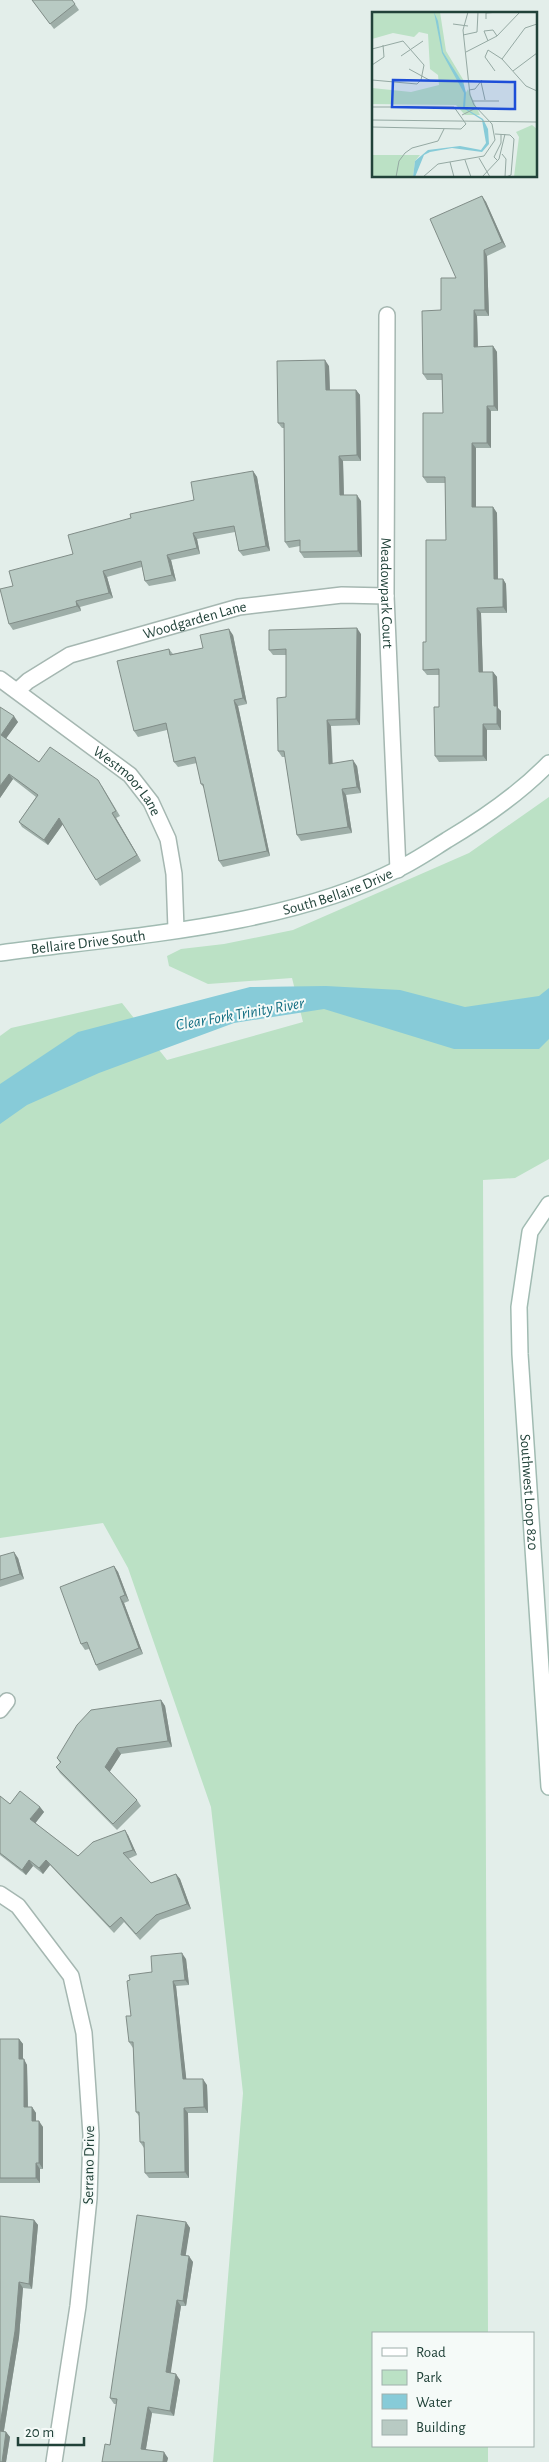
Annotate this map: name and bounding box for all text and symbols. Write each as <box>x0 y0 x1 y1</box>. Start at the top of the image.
inset map <box>372 12 536 178</box>
street label: Meadowpark Court <box>378 537 396 649</box>
street label: Woodgarden Lane <box>141 599 247 641</box>
street label: Westmoor Lane <box>91 743 164 818</box>
street label: South Bellaire Drive <box>281 865 395 918</box>
street label: Bellaire Drive South <box>30 928 146 956</box>
water label: Clear Fork Trinity River <box>175 995 306 1033</box>
street label: Southwest Loop 820 <box>518 1433 541 1551</box>
street label: Serrano Drive <box>81 2125 97 2205</box>
legend <box>372 2332 534 2447</box>
text: Road <box>416 2345 446 2360</box>
text: Park <box>416 2370 442 2385</box>
text: Water <box>416 2395 452 2410</box>
scale bar <box>18 2414 84 2446</box>
text: Building <box>416 2420 466 2435</box>
text: 20 m <box>25 2425 54 2440</box>

